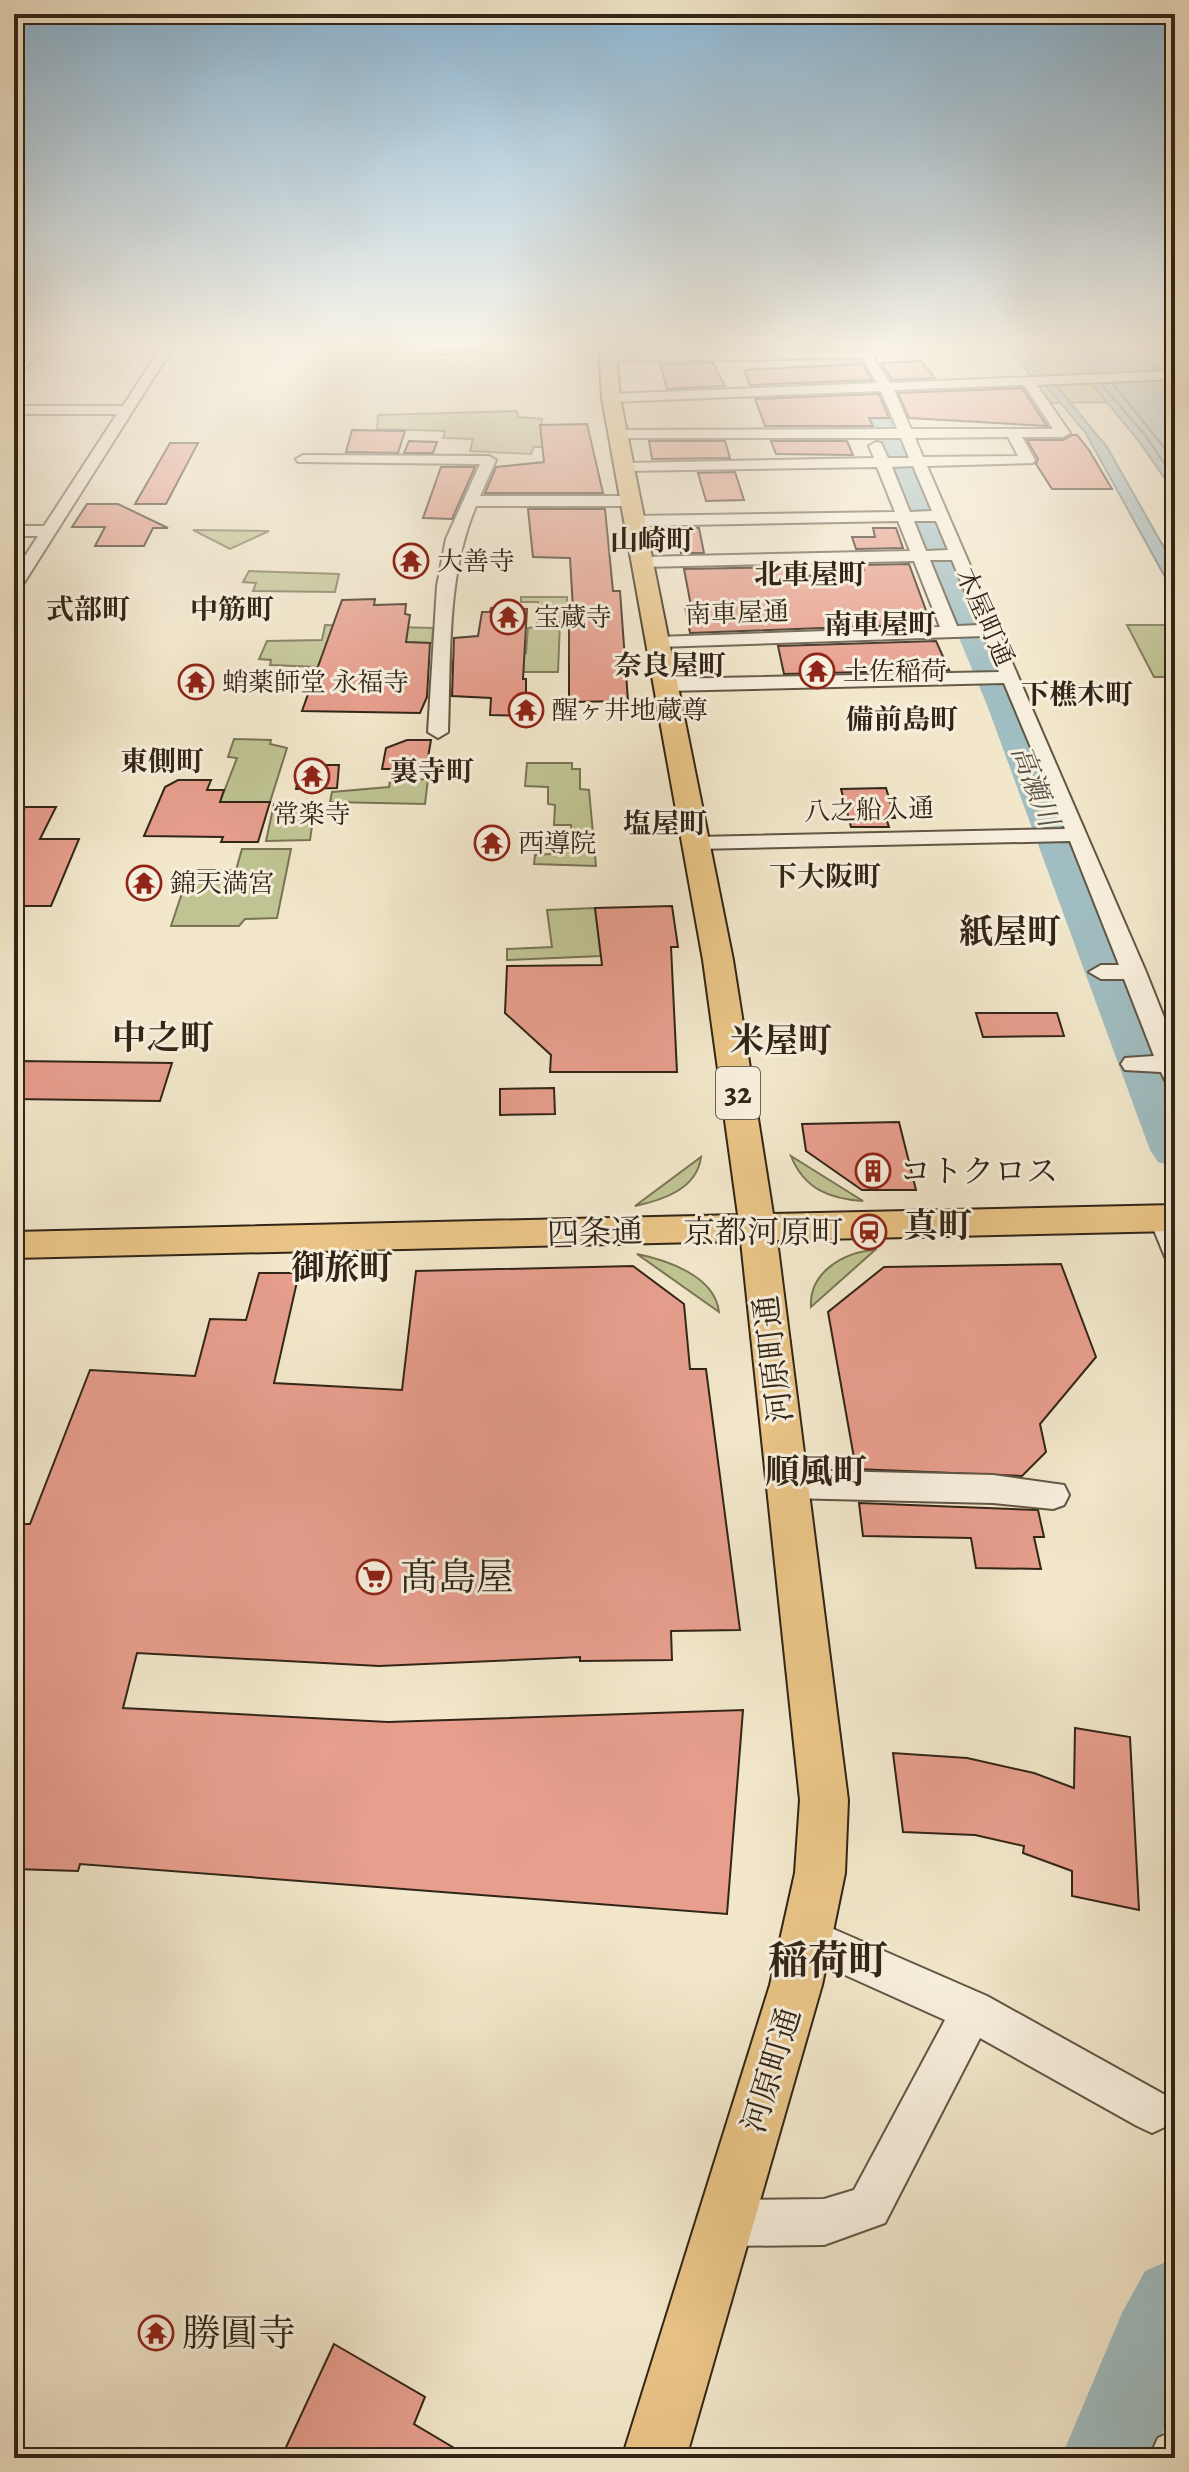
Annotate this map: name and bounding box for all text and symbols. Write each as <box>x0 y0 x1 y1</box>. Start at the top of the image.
district label: 山崎町 <box>610 522 694 560</box>
temple icon: 大善寺 <box>392 542 430 580</box>
place label: 大善寺 <box>437 544 515 579</box>
district label: 北車屋町 <box>754 556 866 594</box>
street label: 木屋町通 <box>948 562 1022 672</box>
district label: 式部町 <box>46 591 130 629</box>
district label: 中筋町 <box>190 591 274 629</box>
street label: 南車屋通 <box>684 594 790 632</box>
temple icon: 宝蔵寺 <box>489 598 527 636</box>
place label: 宝蔵寺 <box>534 600 612 635</box>
district label: 南車屋町 <box>824 606 936 644</box>
district label: 奈良屋町 <box>614 647 726 685</box>
temple icon: 土佐稲荷 <box>798 652 836 690</box>
place label: 土佐稲荷 <box>843 654 947 689</box>
temple icon: 蛸薬師堂 永福寺 <box>177 663 215 701</box>
place label: 蛸薬師堂 永福寺 <box>222 665 409 700</box>
district label: 下樵木町 <box>1021 676 1133 714</box>
temple icon: 醒ヶ井地蔵尊 <box>507 691 545 729</box>
place label: 醒ヶ井地蔵尊 <box>552 693 708 728</box>
district label: 備前島町 <box>846 701 958 739</box>
water label: 高瀬川 <box>1002 740 1069 835</box>
district label: 東側町 <box>120 743 204 781</box>
district label: 裏寺町 <box>390 753 474 791</box>
temple icon: 常楽寺 <box>293 757 331 795</box>
street label: 八之船入通 <box>803 790 935 830</box>
place label: 常楽寺 <box>273 797 351 832</box>
district label: 塩屋町 <box>623 805 707 843</box>
temple icon: 西導院 <box>473 824 511 862</box>
place label: 西導院 <box>518 826 596 861</box>
district label: 下大阪町 <box>769 858 881 896</box>
temple icon: 錦天満宮 <box>125 864 163 902</box>
place label: 錦天満宮 <box>170 866 274 901</box>
district label: 紙屋町 <box>959 908 1061 955</box>
district label: 中之町 <box>112 1014 214 1061</box>
district label: 米屋町 <box>730 1017 832 1064</box>
road number: 32 <box>716 1067 760 1119</box>
place label: コトクロス <box>899 1149 1058 1193</box>
building icon: コトクロス <box>854 1152 892 1190</box>
district label: 真町 <box>904 1202 972 1249</box>
street label: 四条通 <box>546 1208 644 1256</box>
place label: 京都河原町 <box>683 1210 843 1254</box>
station icon: 京都河原町 <box>850 1213 888 1251</box>
district label: 御旅町 <box>291 1244 393 1291</box>
street label: 河原町通 <box>743 1293 803 1425</box>
district label: 順風町 <box>765 1448 867 1495</box>
place label: 髙島屋 <box>400 1551 514 1603</box>
supermarket icon: 髙島屋 <box>355 1558 393 1596</box>
district label: 稲荷町 <box>768 1933 888 1988</box>
street label: 河原町通 <box>731 2002 811 2138</box>
place label: 勝圓寺 <box>182 2307 296 2359</box>
temple icon: 勝圓寺 <box>137 2314 175 2352</box>

